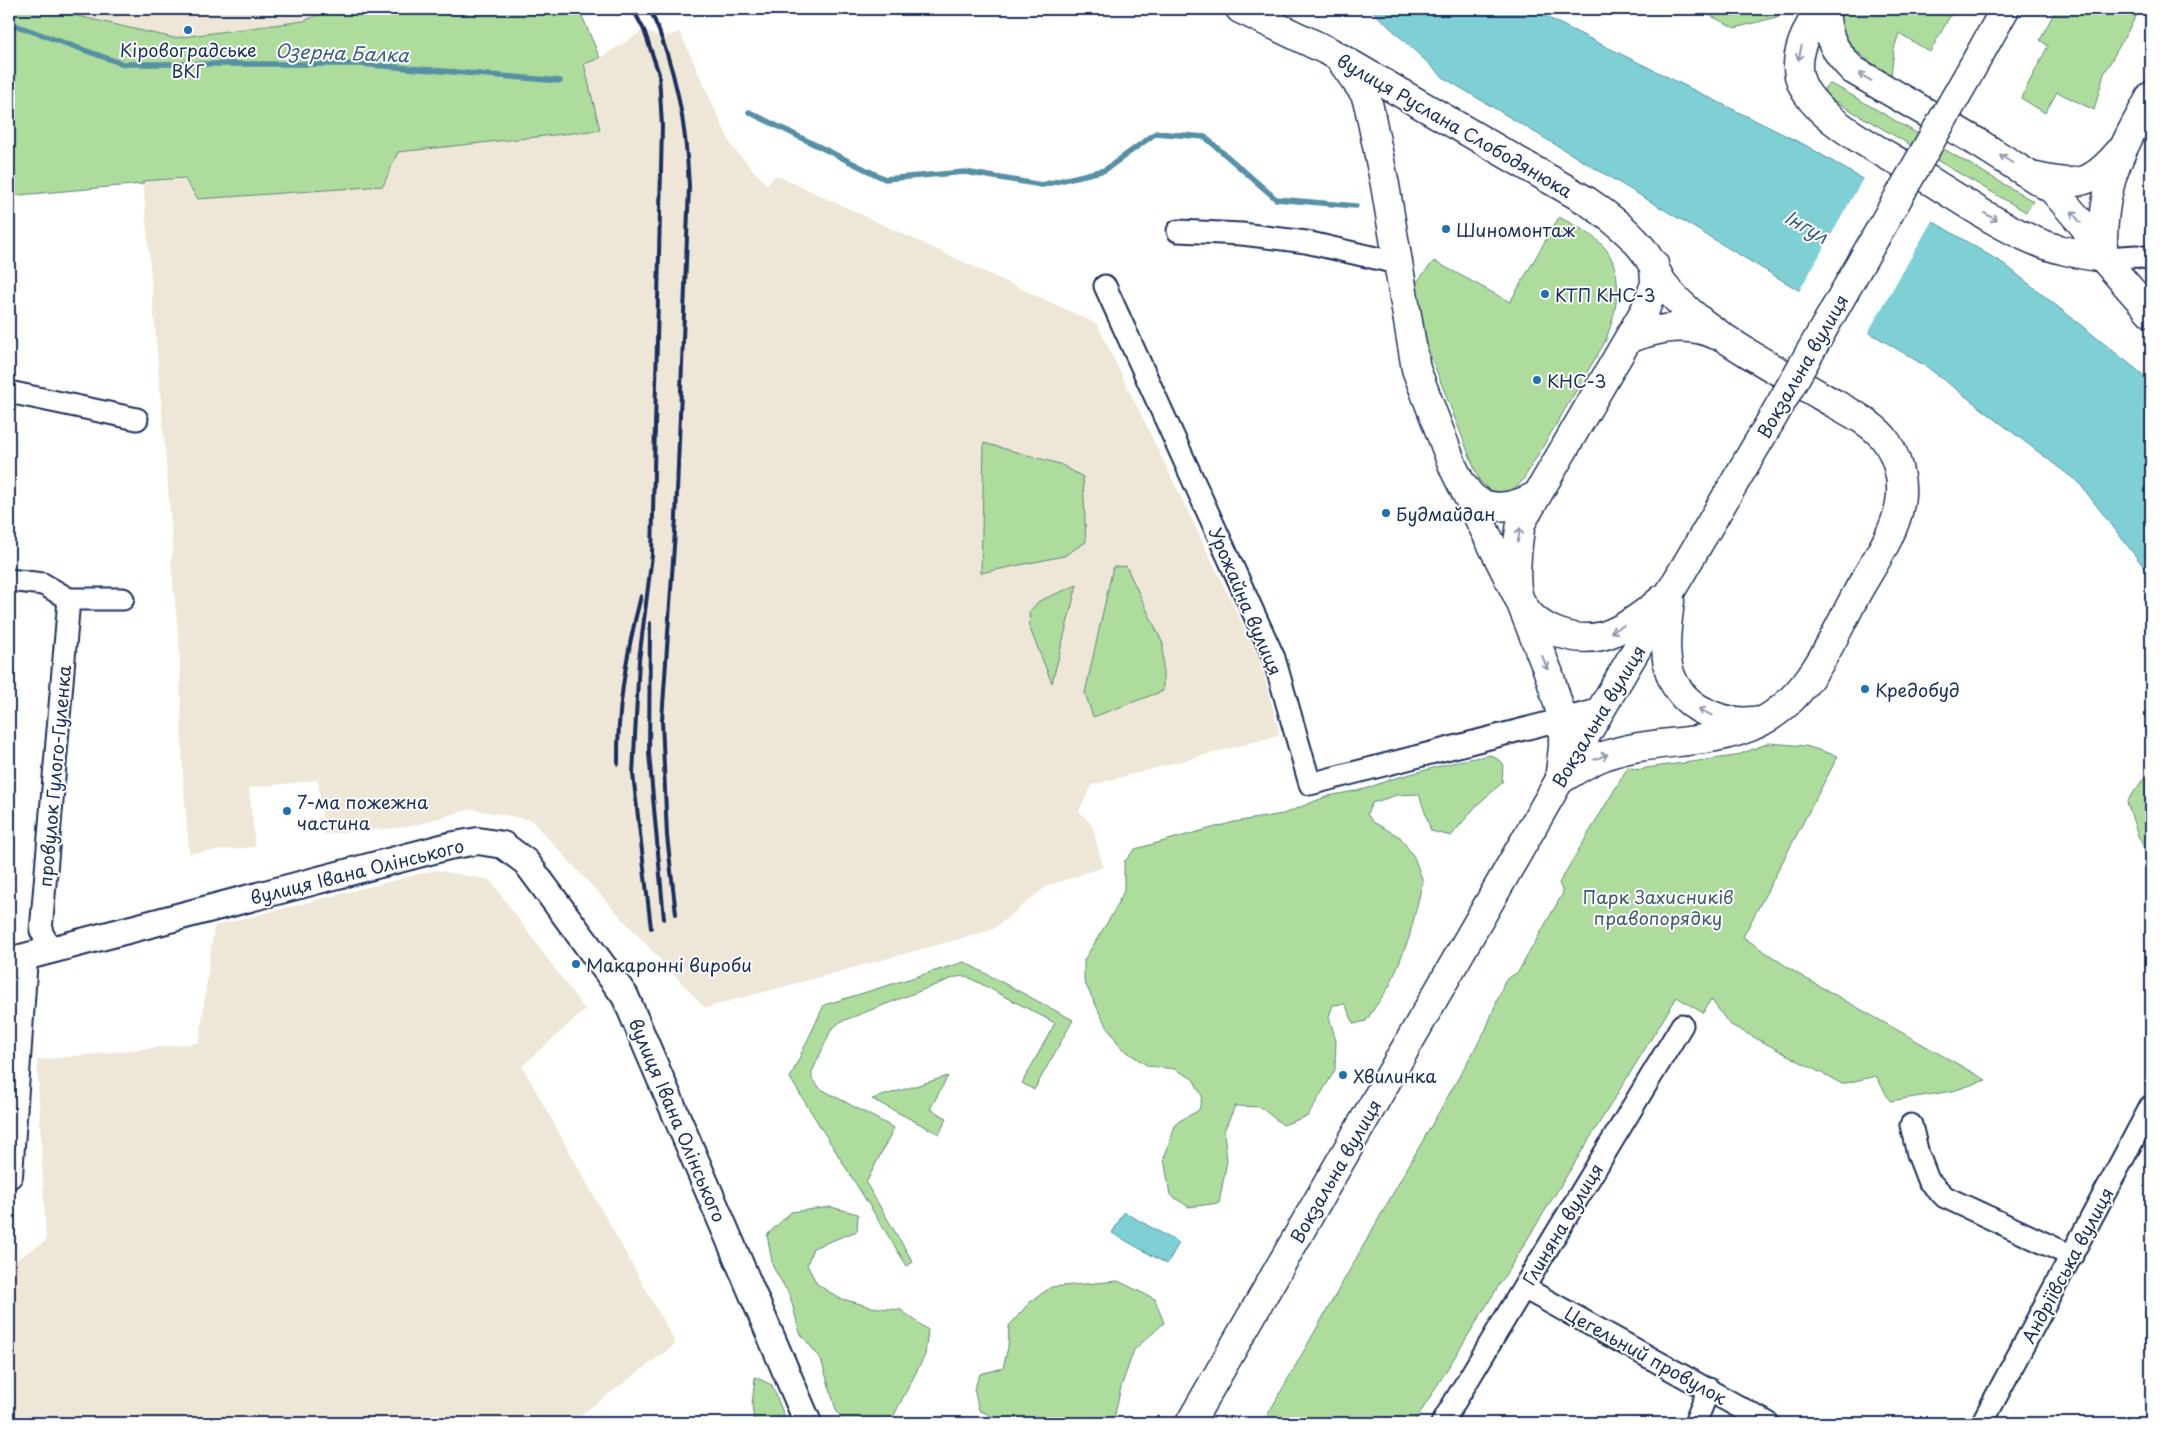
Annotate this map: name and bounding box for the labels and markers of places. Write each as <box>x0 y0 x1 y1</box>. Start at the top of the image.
marker: Кіровоградське ВКГ <box>182 24 194 36</box>
place label: Кіровоградське ВКГ <box>119 36 257 84</box>
place label: Шиномонтаж <box>1456 216 1576 243</box>
marker: Шиномонтаж <box>1440 223 1452 235</box>
place label: КТП КНС-3 <box>1555 281 1656 308</box>
marker: КТП КНС-3 <box>1539 288 1551 300</box>
place label: КНС-3 <box>1547 367 1606 394</box>
marker: КНС-3 <box>1531 374 1543 386</box>
place label: Будмайдан <box>1396 500 1496 527</box>
marker: Будмайдан <box>1380 507 1392 519</box>
place label: Кредобуд <box>1875 676 1960 703</box>
marker: Кредобуд <box>1859 683 1871 695</box>
place label: 7-ма пожежна частина <box>297 788 429 836</box>
marker: 7-ма пожежна частина <box>281 805 293 817</box>
place label: Макаронні вироби <box>586 951 752 978</box>
marker: Макаронні вироби <box>570 958 582 970</box>
place label: Хвилинка <box>1353 1062 1437 1089</box>
marker: Хвилинка <box>1337 1069 1349 1081</box>

